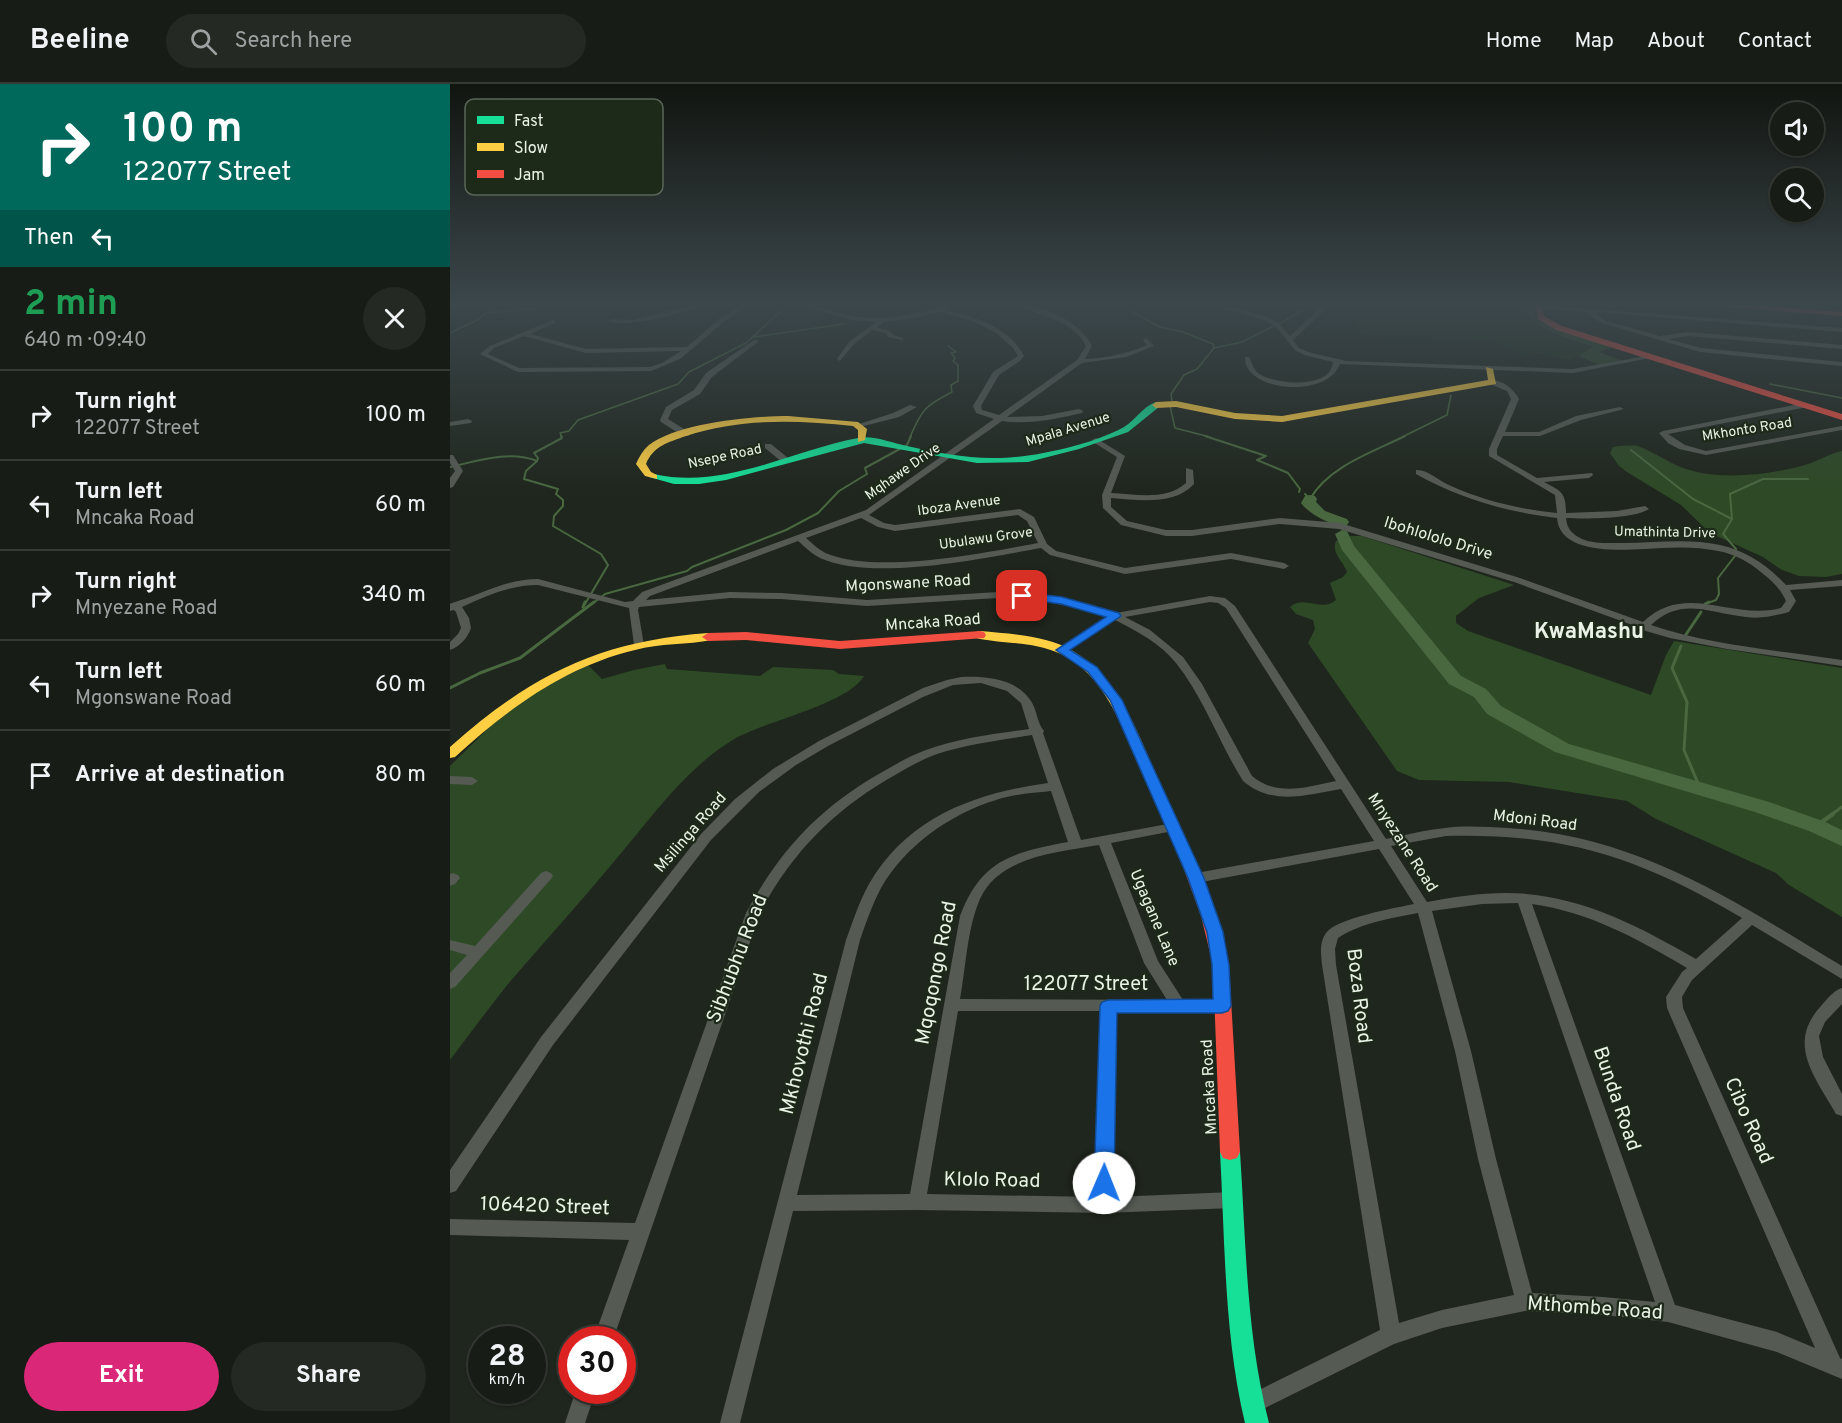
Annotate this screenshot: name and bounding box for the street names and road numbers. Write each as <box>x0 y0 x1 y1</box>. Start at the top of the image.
street label: Mpala Avenue <box>1024 409 1112 451</box>
street label: Mkhonto Road <box>1701 414 1793 446</box>
street label: Mqhawe Drive <box>862 440 944 504</box>
street label: Nsepe Road <box>686 441 764 473</box>
street label: Iboza Avenue <box>916 492 1002 520</box>
street label: Ibohlololo Drive <box>1381 513 1495 565</box>
street label: Ubulawu Grove <box>938 524 1034 554</box>
street label: Umathinta Drive <box>1614 524 1716 542</box>
street label: Mgonswane Road <box>845 571 971 597</box>
street label: Mncaka Road <box>885 610 981 636</box>
street label: Msilinga Road <box>651 789 731 877</box>
street label: Mnyezane Road <box>1363 790 1441 896</box>
street label: Mdoni Road <box>1492 806 1578 836</box>
street label: Ugagane Lane <box>1125 866 1183 970</box>
street label: Sibhubhu Road <box>702 891 774 1027</box>
street label: Mqoqongo Road <box>910 899 964 1047</box>
street label: Boza Road <box>1339 947 1377 1045</box>
street label: Mkhovothi Road <box>775 971 835 1117</box>
street label: 122077 Street <box>1024 972 1148 998</box>
street label: Mncaka Road <box>1198 1039 1222 1135</box>
street label: Bunda Road <box>1586 1043 1646 1155</box>
street label: Cibo Road <box>1717 1074 1779 1168</box>
street label: Klolo Road <box>943 1167 1041 1195</box>
street label: 106420 Street <box>480 1192 610 1222</box>
street label: Mthombe Road <box>1526 1291 1664 1327</box>

